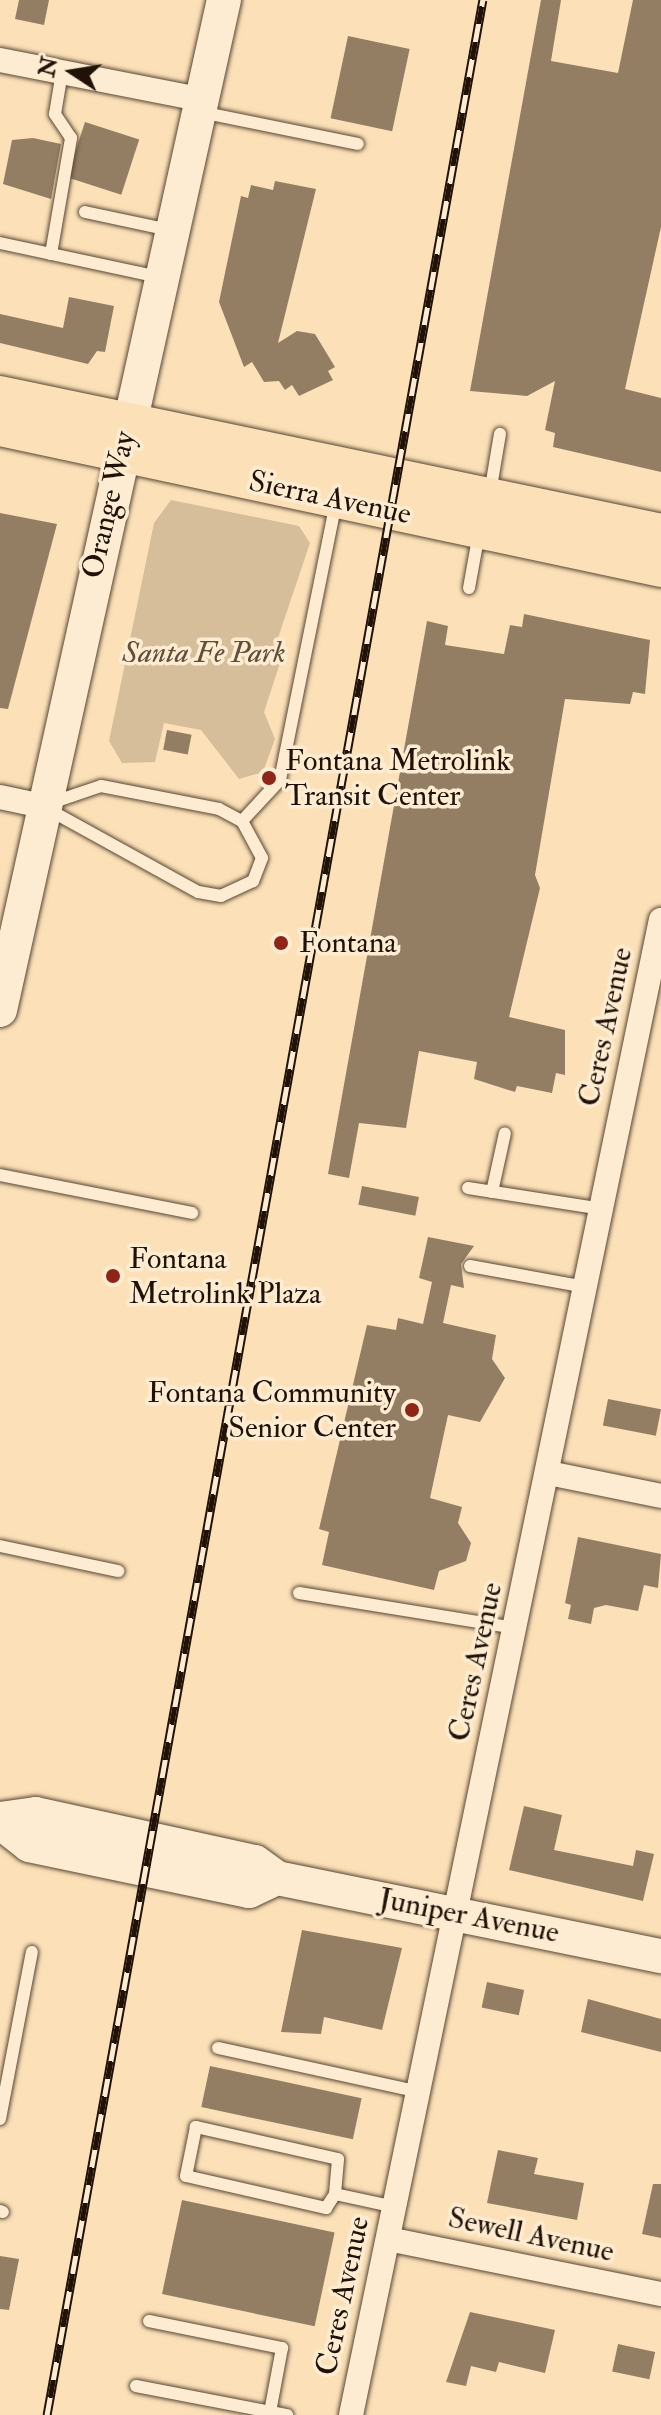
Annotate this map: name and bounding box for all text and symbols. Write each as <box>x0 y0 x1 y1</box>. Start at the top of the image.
north arrow <box>32 32 112 112</box>
text: N <box>33 54 64 80</box>
street label: Orange Way <box>75 428 143 582</box>
street label: Sierra Avenue <box>246 463 414 533</box>
park label: Santa Fe Park <box>122 635 286 671</box>
place label: Fontana Metrolink Transit Center <box>285 743 511 814</box>
marker: Fontana Metrolink Transit Center <box>260 769 278 787</box>
place label: Fontana <box>299 925 397 961</box>
marker: Fontana <box>270 932 292 954</box>
street label: Ceres Avenue <box>572 944 640 1110</box>
place label: Fontana Metrolink Plaza <box>129 1241 321 1312</box>
marker: Fontana Metrolink Plaza <box>104 1267 122 1285</box>
place label: Fontana Community Senior Center <box>148 1375 396 1446</box>
marker: Fontana Community Senior Center <box>403 1401 421 1419</box>
street label: Ceres Avenue <box>442 1579 510 1745</box>
street label: Juniper Avenue <box>376 1881 562 1951</box>
street label: Sewell Avenue <box>445 2200 617 2270</box>
street label: Ceres Avenue <box>309 2213 377 2379</box>

